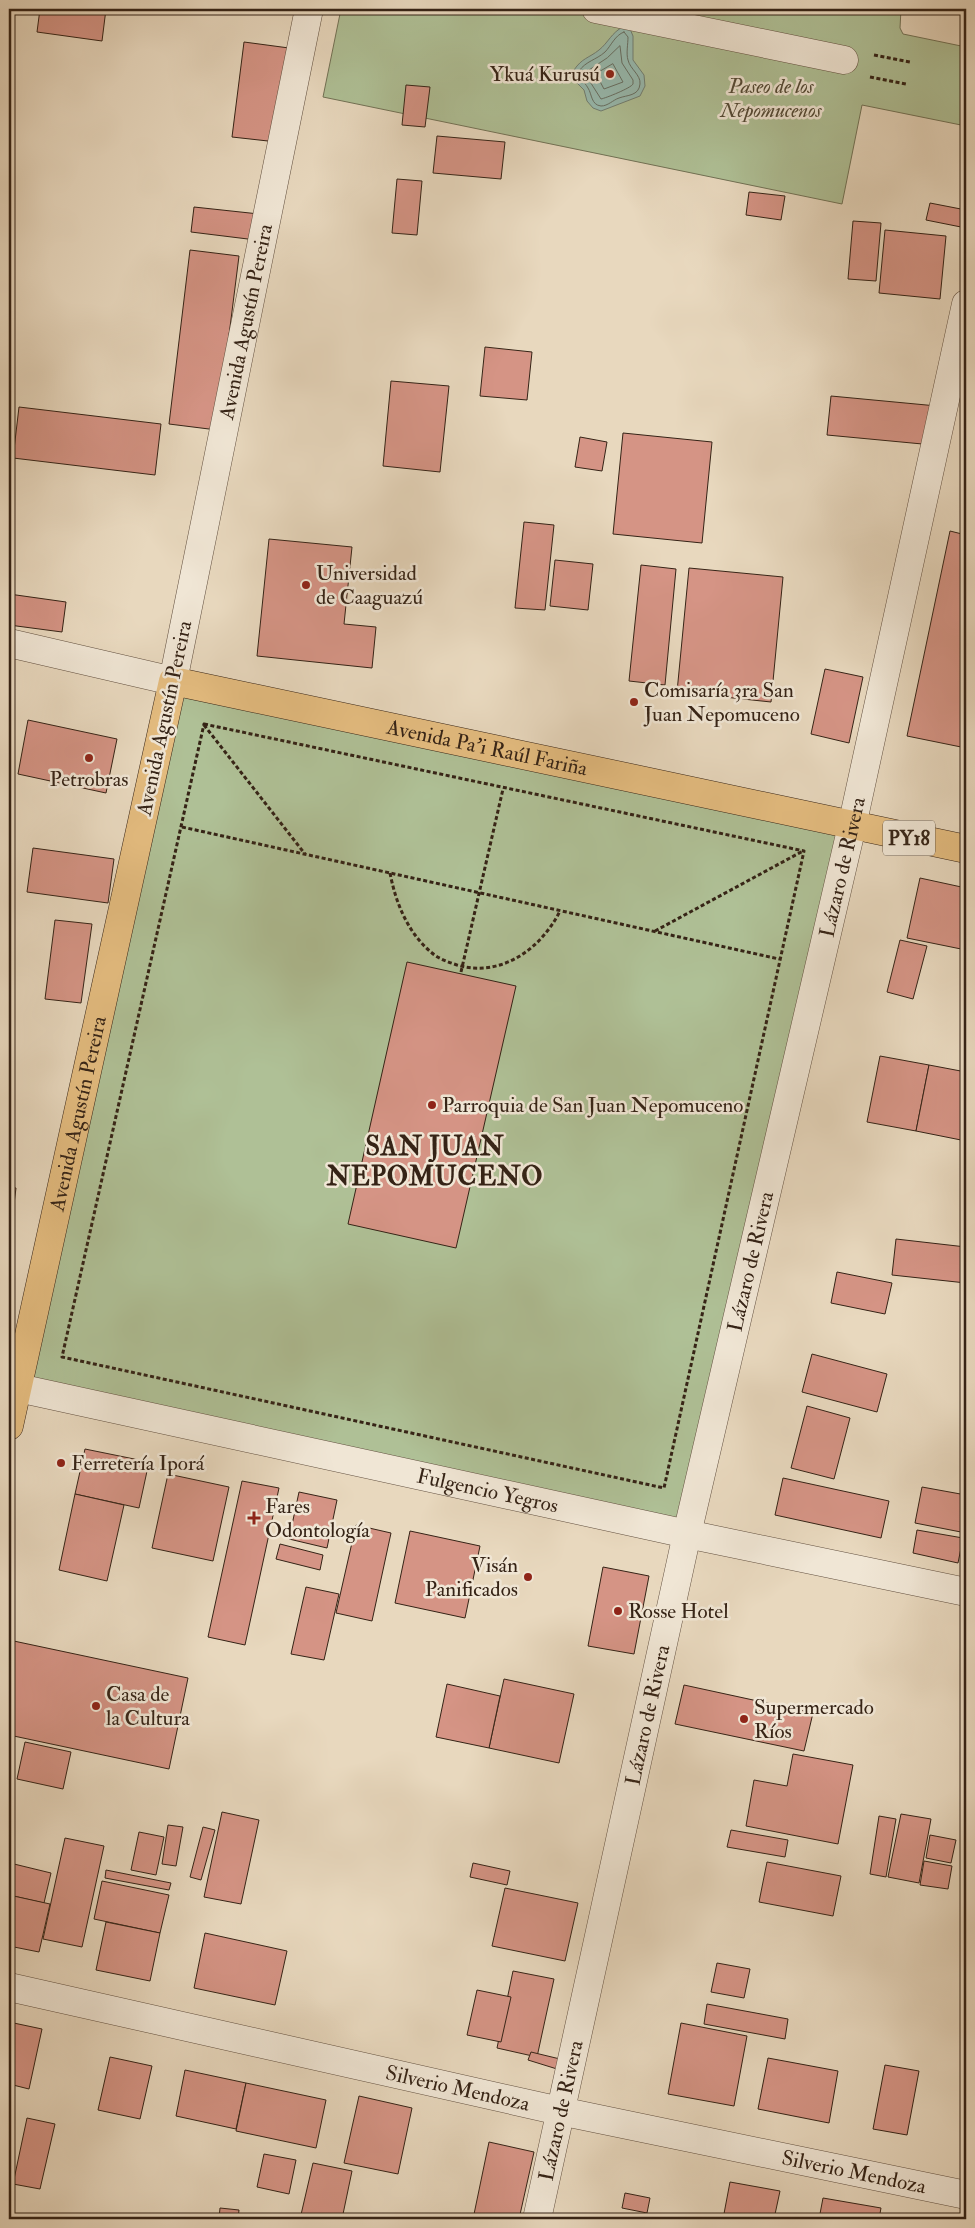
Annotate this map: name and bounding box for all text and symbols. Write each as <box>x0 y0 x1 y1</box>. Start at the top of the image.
place label: Ykuá Kurusú <box>490 61 600 88</box>
marker: Ykuá Kurusú <box>604 68 616 80</box>
park label: Paseo de los Nepomucenos <box>719 73 823 124</box>
street label: Avenida Agustín Pereira <box>213 221 279 423</box>
place label: Universidad de Caaguazú <box>316 560 423 611</box>
marker: Universidad de Caaguazú <box>300 579 312 591</box>
street label: Avenida Agustín Pereira <box>130 618 198 819</box>
place label: Comisaría 3ra San Juan Nepomuceno <box>643 677 800 728</box>
marker: Comisaría 3ra San Juan Nepomuceno <box>628 696 640 708</box>
street label: Avenida Pa'i Raúl Fariña <box>383 713 590 783</box>
marker: Petrobras <box>83 752 95 764</box>
place label: Petrobras <box>49 766 129 793</box>
street label: Lázaro de Rivera <box>814 794 872 940</box>
road number: PY18 <box>883 820 935 856</box>
street label: Avenida Agustín Pereira <box>43 1013 113 1215</box>
place label: Parroquia de San Juan Nepomuceno <box>442 1092 743 1119</box>
marker: Parroquia de San Juan Nepomuceno <box>426 1099 438 1111</box>
district label: SAN JUAN NEPOMUCENO <box>326 1131 543 1193</box>
street label: Lázaro de Rivera <box>722 1188 780 1334</box>
place label: Ferretería Iporá <box>71 1450 205 1477</box>
marker: Ferretería Iporá <box>55 1457 67 1469</box>
street label: Fulgencio Yegros <box>414 1462 561 1520</box>
place label: Fares Odontología <box>265 1493 370 1544</box>
marker: Fares Odontología <box>247 1511 261 1525</box>
place label: Visán Panificados <box>425 1552 518 1603</box>
marker: Visán Panificados <box>522 1571 534 1583</box>
place label: Rosse Hotel <box>628 1598 729 1625</box>
marker: Rosse Hotel <box>612 1605 624 1617</box>
street label: Lázaro de Rivera <box>619 1642 676 1788</box>
place label: Casa de la Cultura <box>106 1681 190 1732</box>
place label: Supermercado Ríos <box>754 1694 874 1745</box>
marker: Casa de la Cultura <box>90 1700 102 1712</box>
marker: Supermercado Ríos <box>738 1713 750 1725</box>
street label: Lázaro de Rivera <box>533 2037 590 2184</box>
street label: Silverio Mendoza <box>383 2059 533 2118</box>
street label: Silverio Mendoza <box>779 2144 929 2200</box>

